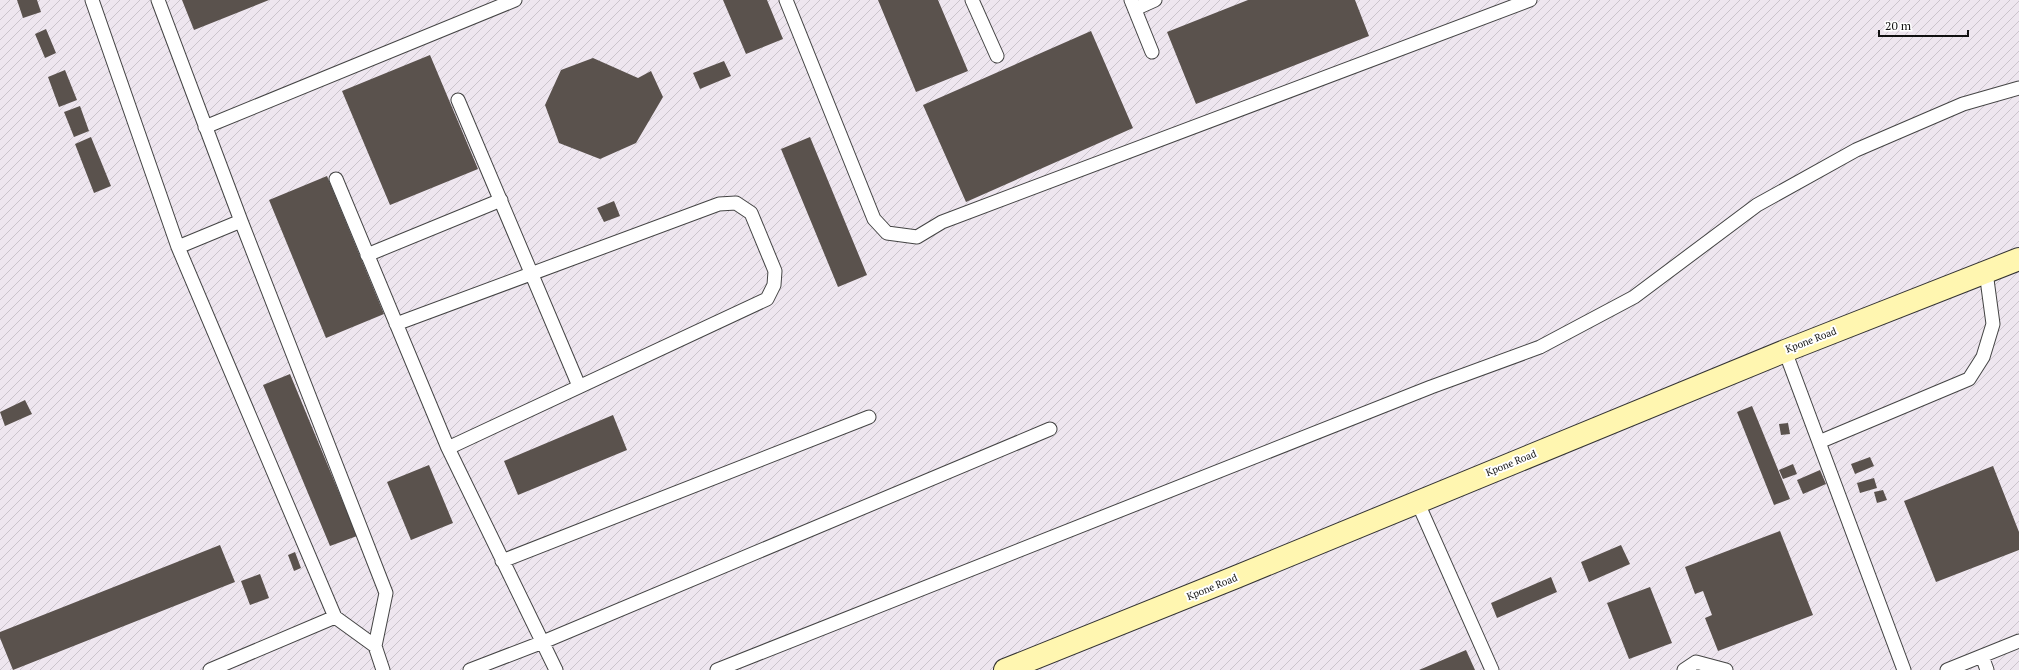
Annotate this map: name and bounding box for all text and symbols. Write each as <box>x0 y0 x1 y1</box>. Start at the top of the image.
scale bar <box>1879 12 1968 38</box>
text: 20 m <box>1885 18 1912 33</box>
street label: Kpone Road <box>1784 324 1839 356</box>
street label: Kpone Road <box>1484 447 1539 479</box>
street label: Kpone Road <box>1185 571 1240 603</box>

